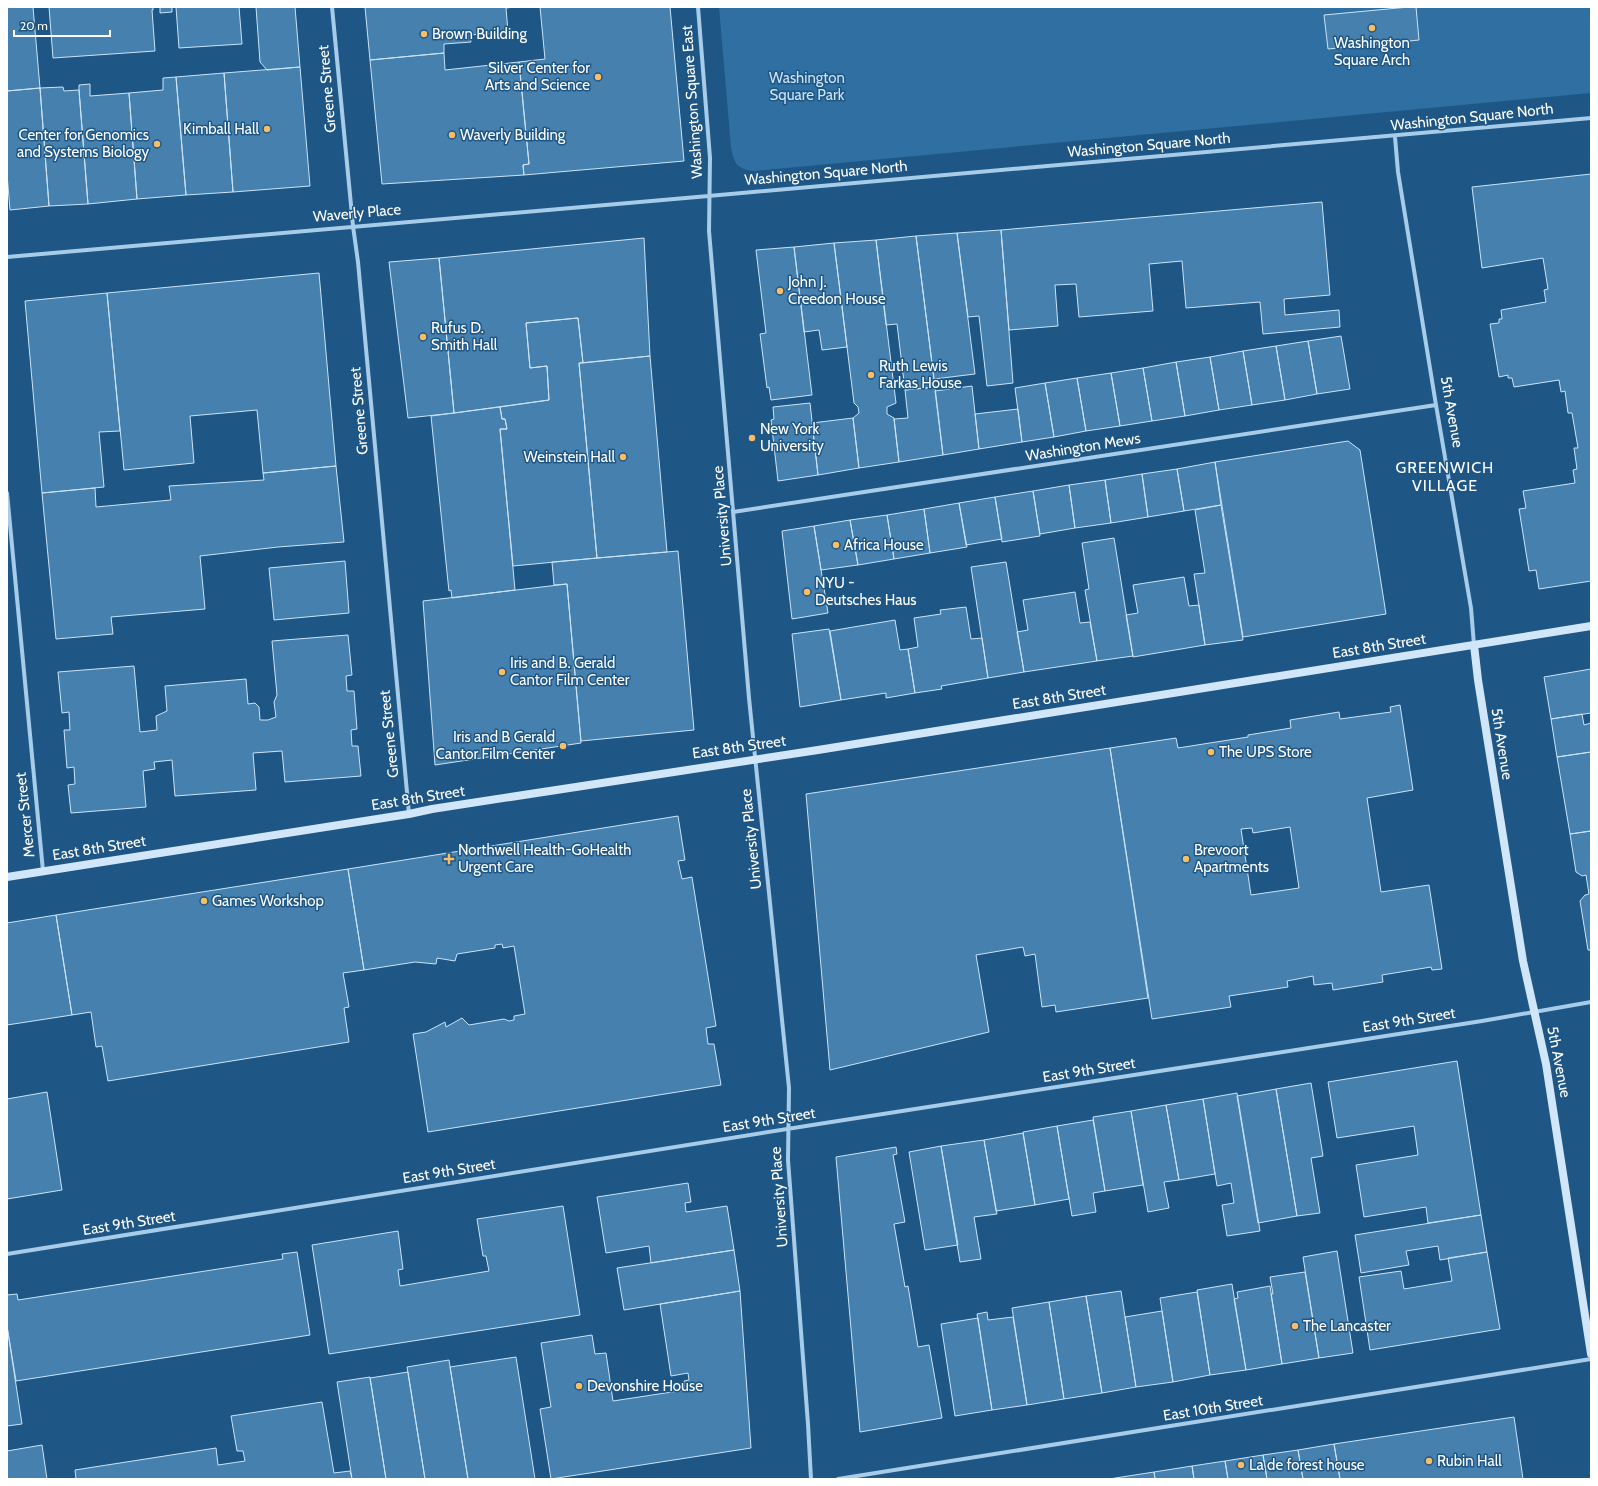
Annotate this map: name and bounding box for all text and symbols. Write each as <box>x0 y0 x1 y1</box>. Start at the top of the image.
scale bar <box>14 12 110 38</box>
text: 20 m <box>20 18 48 33</box>
marker: Washington Square Arch <box>1367 23 1377 33</box>
place label: Brown Building <box>432 25 527 43</box>
street label: Washington Square East <box>678 25 706 179</box>
marker: Brown Building <box>419 29 429 39</box>
place label: Washington Square Arch <box>1334 34 1410 69</box>
street label: Greene Street <box>314 44 340 134</box>
place label: Silver Center for Arts and Science <box>485 59 590 94</box>
park label: Washington Square Park <box>769 69 845 104</box>
marker: Silver Center for Arts and Science <box>593 72 603 82</box>
street label: Washington Square North <box>1390 100 1554 134</box>
place label: Kimball Hall <box>183 120 259 138</box>
marker: Kimball Hall <box>262 124 272 134</box>
place label: Center for Genomics and Systems Biology <box>17 126 149 161</box>
place label: Waverly Building <box>460 126 566 144</box>
street label: Washington Square North <box>1067 129 1231 161</box>
marker: Waverly Building <box>447 130 457 140</box>
marker: Center for Genomics and Systems Biology <box>152 139 162 149</box>
street label: Washington Square North <box>744 157 908 189</box>
street label: Waverly Place <box>312 200 402 226</box>
place label: John J. Creedon House <box>787 273 886 308</box>
marker: John J. Creedon House <box>775 286 785 296</box>
place label: Rufus D. Smith Hall <box>431 319 498 354</box>
marker: Rufus D. Smith Hall <box>418 332 428 342</box>
place label: Ruth Lewis Farkas House <box>879 357 962 392</box>
street label: Greene Street <box>346 366 372 456</box>
marker: Ruth Lewis Farkas House <box>866 370 876 380</box>
street label: 5th Avenue <box>1437 375 1467 449</box>
place label: New York University <box>760 420 824 455</box>
street label: Washington Mews <box>1024 429 1142 465</box>
marker: New York University <box>747 433 757 443</box>
place label: Weinstein Hall <box>524 448 615 466</box>
marker: Weinstein Hall <box>618 452 628 462</box>
district label: GREENWICH VILLAGE <box>1396 458 1494 495</box>
street label: University Place <box>709 465 735 567</box>
place label: Africa House <box>844 536 924 554</box>
marker: Africa House <box>831 540 841 550</box>
place label: NYU - Deutsches Haus <box>815 574 917 609</box>
marker: NYU - Deutsches Haus <box>802 587 812 597</box>
street label: East 8th Street <box>1331 630 1427 662</box>
place label: Iris and B. Gerald Cantor Film Center <box>510 654 630 689</box>
marker: Iris and B. Gerald Cantor Film Center <box>497 667 507 677</box>
street label: East 8th Street <box>1011 681 1107 713</box>
street label: Greene Street <box>375 689 403 779</box>
street label: 5th Avenue <box>1487 707 1517 781</box>
place label: Iris and B Gerald Cantor Film Center <box>436 728 555 763</box>
street label: East 8th Street <box>691 732 787 762</box>
marker: Iris and B Gerald Cantor Film Center <box>558 741 568 751</box>
place label: The UPS Store <box>1219 743 1312 761</box>
marker: The UPS Store <box>1206 747 1216 757</box>
street label: Mercer Street <box>12 772 38 858</box>
street label: East 8th Street <box>370 782 466 814</box>
street label: University Place <box>737 788 765 890</box>
street label: East 8th Street <box>51 832 147 864</box>
place label: Northwell Health-GoHealth Urgent Care <box>458 841 632 876</box>
place label: Brevoort Apartments <box>1194 841 1269 876</box>
marker: Northwell Health-GoHealth Urgent Care <box>443 853 455 865</box>
marker: Brevoort Apartments <box>1181 854 1191 864</box>
place label: Games Workshop <box>212 892 324 910</box>
marker: Games Workshop <box>199 896 209 906</box>
street label: East 9th Street <box>1361 1004 1457 1036</box>
street label: 5th Avenue <box>1543 1025 1575 1099</box>
street label: East 9th Street <box>1041 1054 1137 1086</box>
street label: East 9th Street <box>721 1104 817 1136</box>
street label: University Place <box>766 1146 791 1248</box>
street label: East 9th Street <box>401 1155 497 1187</box>
street label: East 9th Street <box>81 1207 177 1239</box>
place label: The Lancaster <box>1303 1317 1391 1335</box>
marker: The Lancaster <box>1290 1321 1300 1331</box>
place label: Devonshire House <box>587 1377 703 1395</box>
marker: Devonshire House <box>574 1381 584 1391</box>
street label: East 10th Street <box>1162 1391 1264 1425</box>
place label: Rubin Hall <box>1437 1452 1502 1470</box>
place label: La de forest house <box>1249 1456 1365 1474</box>
marker: Rubin Hall <box>1424 1456 1434 1466</box>
marker: La de forest house <box>1236 1460 1246 1470</box>

